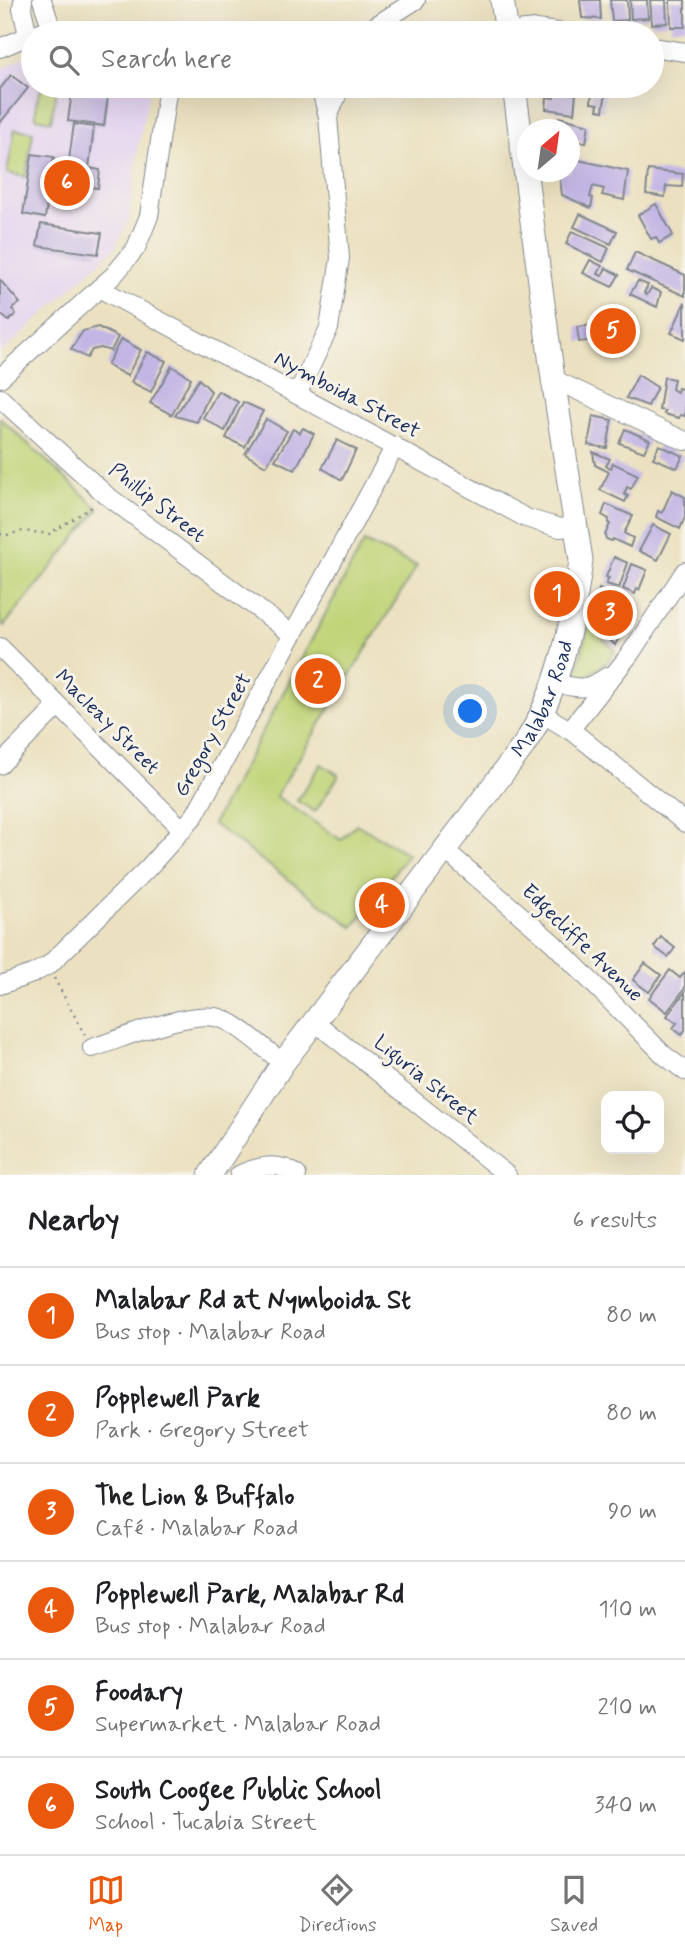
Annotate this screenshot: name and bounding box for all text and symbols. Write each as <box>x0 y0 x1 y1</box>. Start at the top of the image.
search box <box>21 21 664 98</box>
icon: search <box>45 41 83 79</box>
text: Search here <box>101 43 232 77</box>
north arrow <box>517 119 580 182</box>
pin: 6 <box>44 157 90 209</box>
pin: 5 <box>590 305 636 357</box>
street label: Nymboida Street <box>269 345 425 445</box>
street label: Phillip Street <box>103 456 211 550</box>
pin: 1 <box>534 568 580 620</box>
pin: 3 <box>587 587 633 639</box>
street label: Malabar Road <box>505 638 580 763</box>
pin: 2 <box>295 655 341 707</box>
street label: Macleay Street <box>48 663 166 781</box>
street label: Gregory Street <box>167 668 259 802</box>
your location <box>453 694 487 728</box>
street label: Edgecliffe Avenue <box>514 878 649 1010</box>
pin: 4 <box>359 879 405 931</box>
street label: Liguria Street <box>366 1029 485 1133</box>
map controls <box>601 1091 664 1154</box>
button: locate <box>601 1091 664 1154</box>
text: Nearby <box>28 1201 119 1240</box>
text: 6 results <box>573 1206 657 1236</box>
text: Malabar Rd at Nymboida St <box>95 1284 411 1318</box>
text: 1 <box>46 1301 56 1331</box>
text: 80 m <box>606 1301 657 1331</box>
text: Bus stop · Malabar Road <box>95 1318 326 1348</box>
text: Popplewell Park <box>95 1382 260 1416</box>
text: 2 <box>45 1399 57 1429</box>
text: 80 m <box>606 1399 657 1429</box>
text: Park · Gregory Street <box>95 1416 309 1446</box>
text: The Lion & Buffalo <box>95 1480 294 1514</box>
text: 3 <box>46 1497 56 1527</box>
text: 90 m <box>608 1497 657 1527</box>
text: Café · Malabar Road <box>95 1514 298 1544</box>
text: Popplewell Park, Malabar Rd <box>95 1578 404 1612</box>
text: 4 <box>44 1595 58 1625</box>
text: 110 m <box>598 1595 657 1625</box>
text: Bus stop · Malabar Road <box>95 1612 326 1642</box>
text: Foodary <box>95 1676 183 1710</box>
text: 5 <box>44 1693 58 1723</box>
text: 210 m <box>597 1693 657 1723</box>
text: Supermarket · Malabar Road <box>95 1710 381 1740</box>
text: South Coogee Public School <box>95 1774 381 1808</box>
text: 6 <box>45 1791 57 1821</box>
text: 340 m <box>594 1791 657 1821</box>
text: School · Tucabia Street <box>95 1808 317 1838</box>
tab: Map <box>87 1871 125 1938</box>
tab: Directions <box>298 1871 377 1938</box>
tab: Saved <box>550 1871 598 1938</box>

